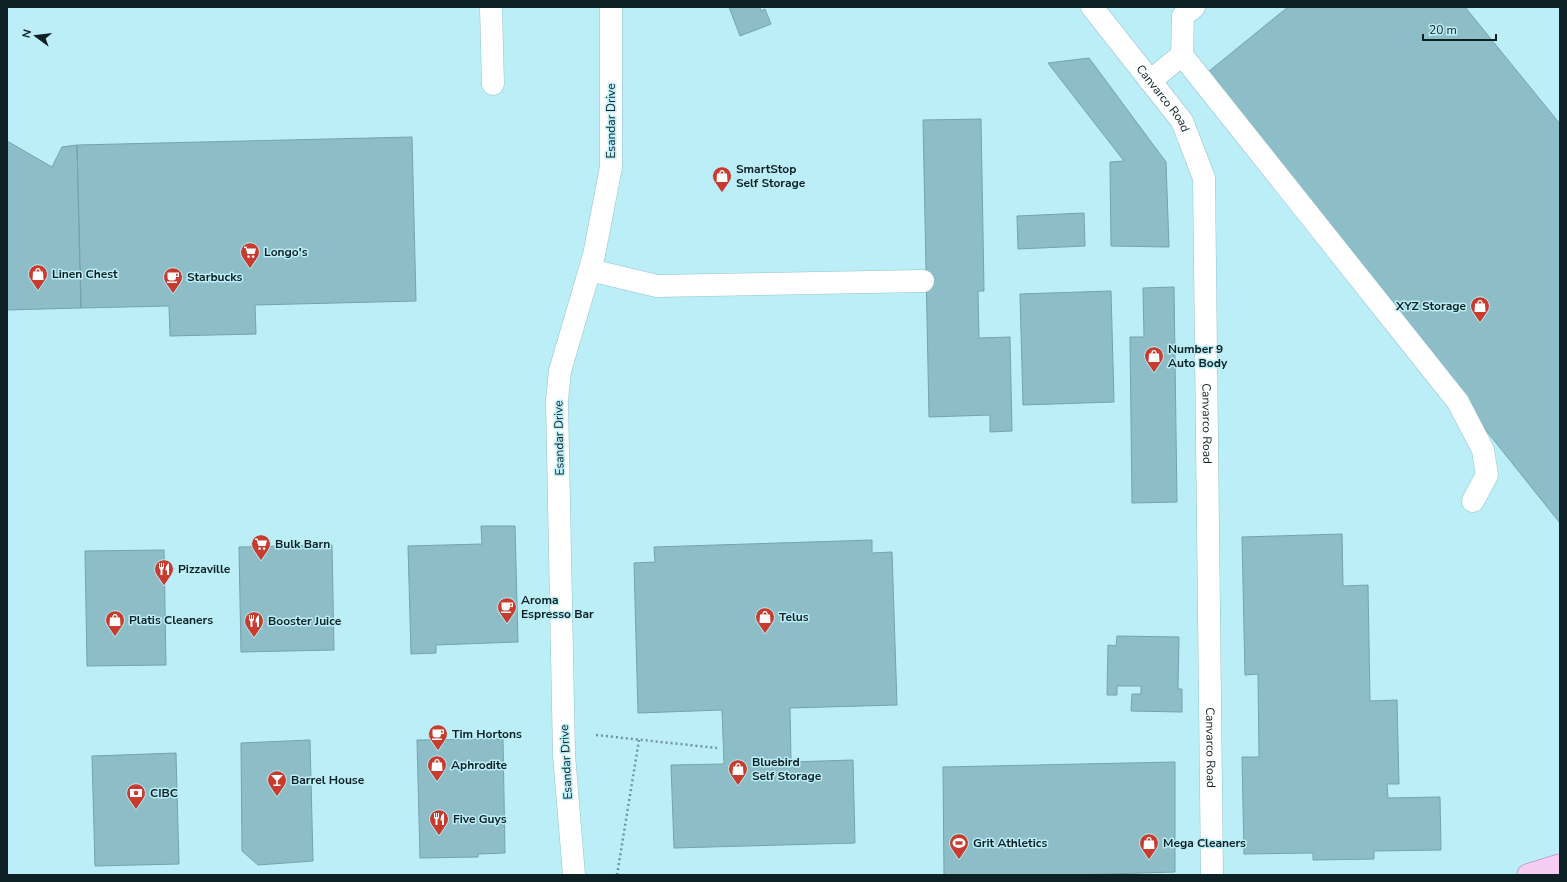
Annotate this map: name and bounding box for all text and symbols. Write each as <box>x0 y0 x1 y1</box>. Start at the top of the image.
north arrow <box>16 16 56 56</box>
scale bar <box>1423 16 1496 42</box>
text: 20 m <box>1429 22 1457 38</box>
text: N <box>19 28 35 39</box>
street label: Canvarco Road <box>1133 61 1193 134</box>
street label: Esandar Drive <box>603 83 619 159</box>
place label: SmartStop Self Storage <box>736 161 806 191</box>
shop icon: SmartStop Self Storage <box>711 165 733 193</box>
supermarket icon: Longo's <box>239 241 261 269</box>
place label: Longo's <box>264 244 308 260</box>
shop icon: Linen Chest <box>27 263 49 291</box>
place label: Linen Chest <box>52 266 118 282</box>
cafe icon: Starbucks <box>162 266 184 294</box>
place label: Starbucks <box>187 269 243 285</box>
shop icon: XYZ Storage <box>1469 295 1491 323</box>
place label: XYZ Storage <box>1395 298 1466 314</box>
place label: Number 9 Auto Body <box>1168 341 1228 371</box>
shop icon: Number 9 Auto Body <box>1143 345 1165 373</box>
street label: Canvarco Road <box>1198 383 1215 464</box>
street label: Esandar Drive <box>550 400 568 476</box>
supermarket icon: Bulk Barn <box>250 533 272 561</box>
place label: Bulk Barn <box>275 536 330 552</box>
restaurant icon: Pizzaville <box>153 558 175 586</box>
place label: Pizzaville <box>178 561 231 577</box>
place label: Aroma Espresso Bar <box>521 592 594 622</box>
cafe icon: Aroma Espresso Bar <box>496 596 518 624</box>
shop icon: Telus <box>754 606 776 634</box>
shop icon: Platis Cleaners <box>104 609 126 637</box>
place label: Telus <box>779 609 809 625</box>
restaurant icon: Booster Juice <box>243 610 265 638</box>
place label: Platis Cleaners <box>129 612 213 628</box>
place label: Booster Juice <box>268 613 342 629</box>
street label: Canvarco Road <box>1202 707 1219 788</box>
cafe icon: Tim Hortons <box>427 723 449 751</box>
street label: Esandar Drive <box>556 724 576 800</box>
place label: Tim Hortons <box>452 726 522 742</box>
shop icon: Aphrodite <box>426 754 448 782</box>
place label: Bluebird Self Storage <box>752 754 822 784</box>
place label: Aphrodite <box>451 757 507 773</box>
shop icon: Bluebird Self Storage <box>727 758 749 786</box>
bar icon: Barrel House <box>266 769 288 797</box>
place label: Barrel House <box>291 772 365 788</box>
bank icon: CIBC <box>125 782 147 810</box>
place label: CIBC <box>150 785 178 801</box>
restaurant icon: Five Guys <box>428 808 450 836</box>
place label: Five Guys <box>453 811 507 827</box>
sports icon: Grit Athletics <box>948 832 970 860</box>
shop icon: Mega Cleaners <box>1138 832 1160 860</box>
place label: Grit Athletics <box>973 835 1047 851</box>
place label: Mega Cleaners <box>1163 835 1246 851</box>

